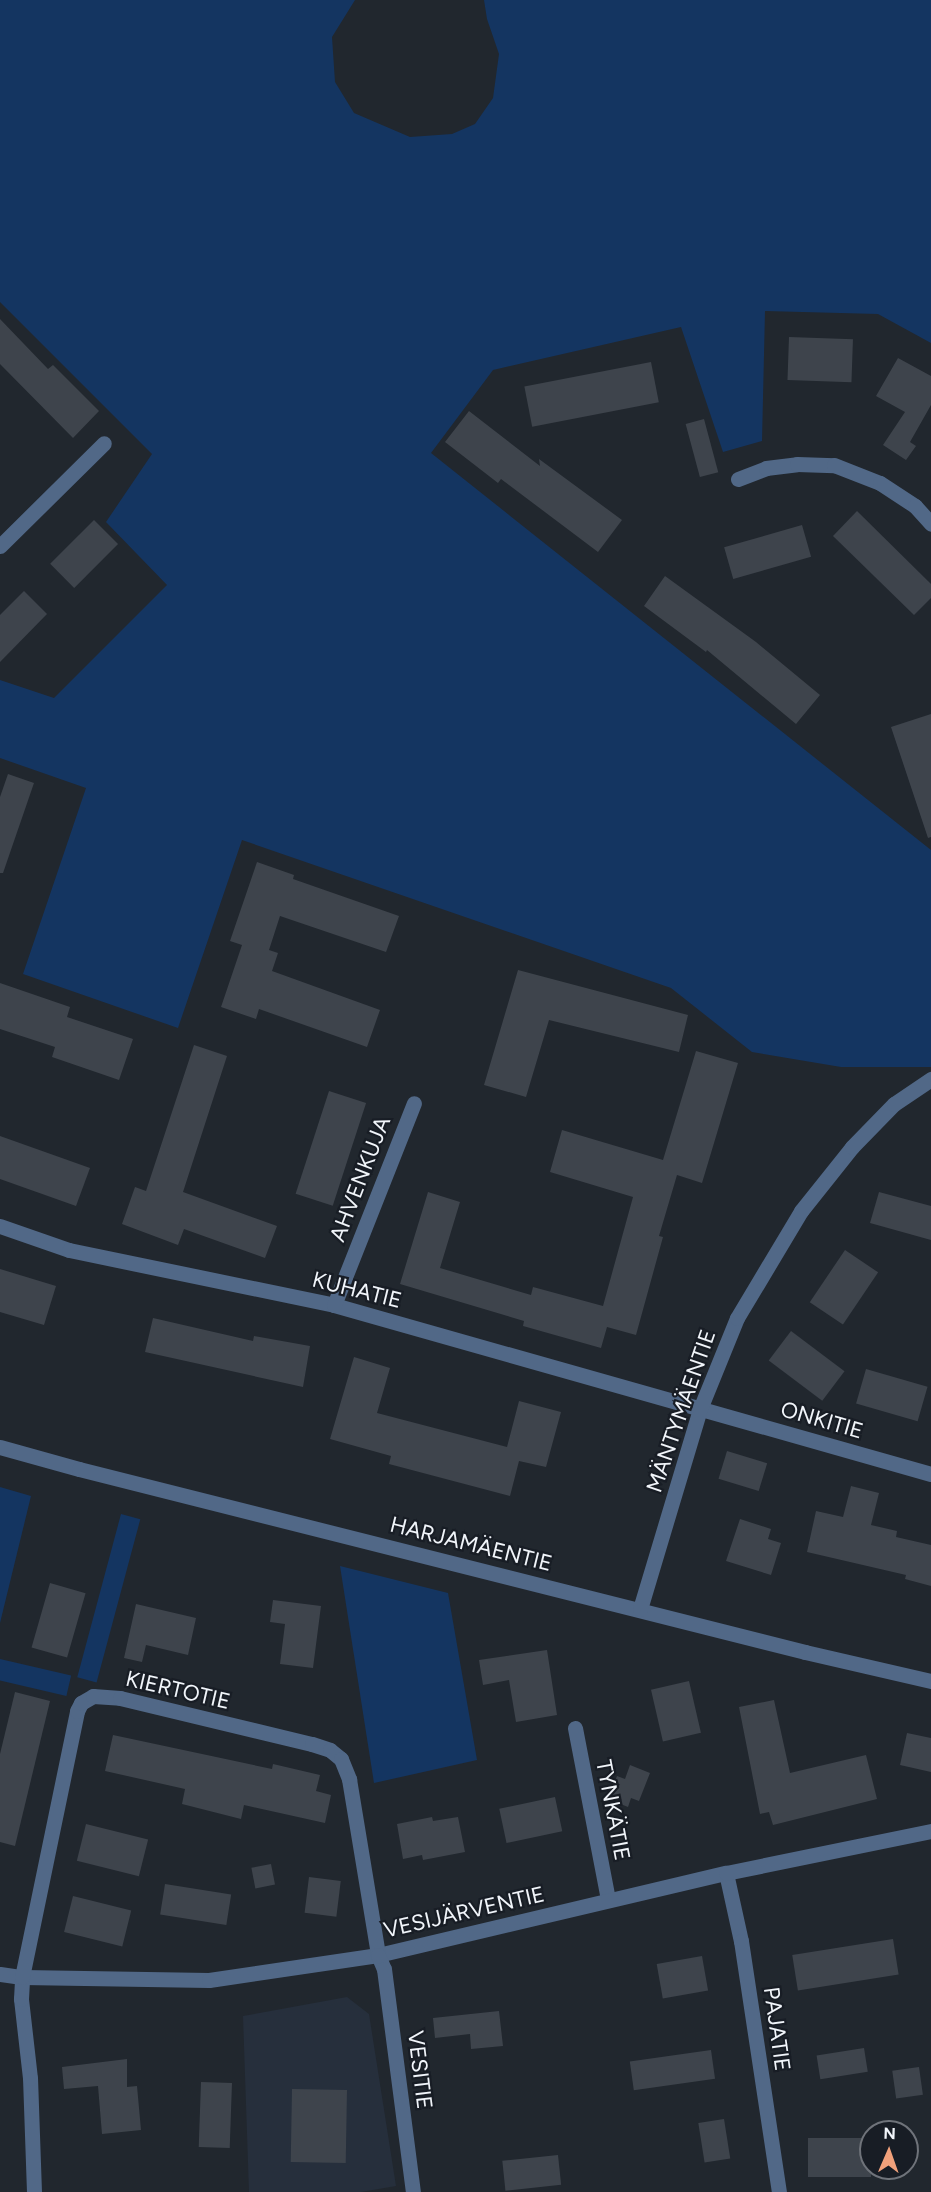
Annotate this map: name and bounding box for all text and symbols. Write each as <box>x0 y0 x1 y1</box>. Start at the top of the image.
street label: AHVENKUJA <box>324 1113 396 1245</box>
street label: KUHATIE <box>310 1266 404 1314</box>
street label: MÄNTYMÄENTIE <box>641 1326 721 1496</box>
street label: ONKITIE <box>778 1396 866 1444</box>
street label: HARJAMÄENTIE <box>387 1511 555 1577</box>
street label: KIERTOTIE <box>123 1665 233 1715</box>
street label: TYNKÄTIE <box>590 1757 636 1863</box>
street label: VESIJÄRVENTIE <box>381 1881 547 1943</box>
street label: PAJATIE <box>758 1985 796 2073</box>
street label: VESITIE <box>402 2029 438 2111</box>
north arrow <box>859 2120 919 2180</box>
text: N <box>883 2124 896 2143</box>

